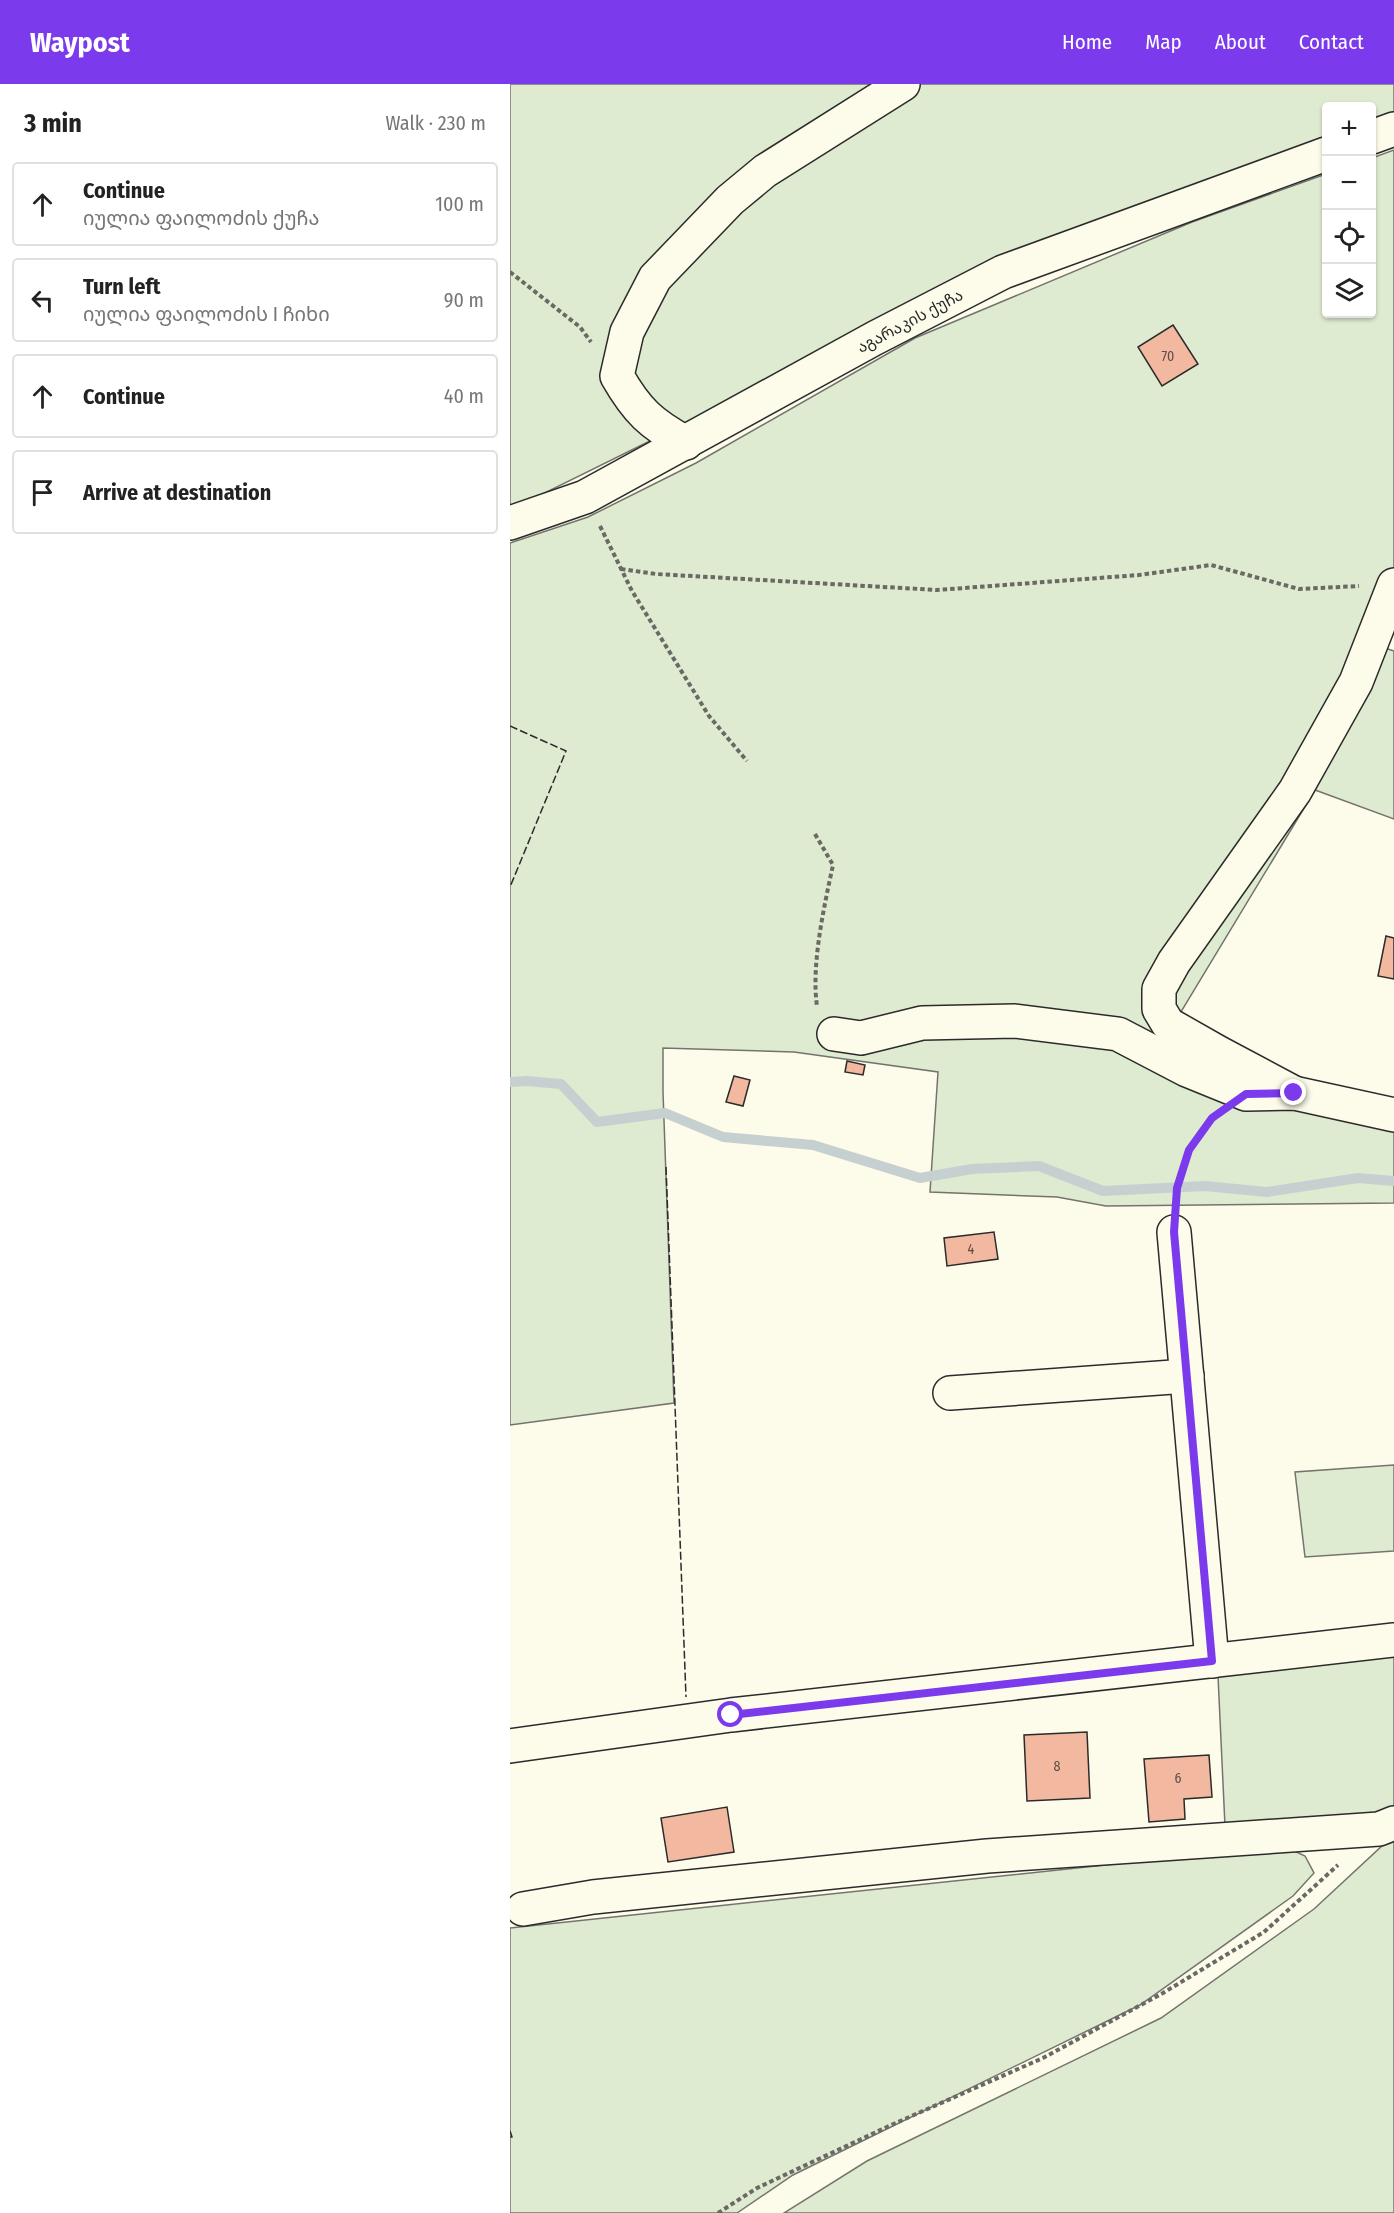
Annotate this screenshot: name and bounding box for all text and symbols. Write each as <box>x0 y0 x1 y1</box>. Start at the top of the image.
text: Waypost <box>30 26 130 59</box>
text: Home <box>1062 29 1112 55</box>
text: Map <box>1145 29 1182 55</box>
text: About <box>1215 29 1266 55</box>
text: Contact <box>1299 29 1364 55</box>
map controls <box>1322 102 1376 318</box>
button: + <box>1322 102 1376 156</box>
text: 3 min <box>24 108 82 139</box>
text: Walk · 230 m <box>385 111 486 135</box>
button: − <box>1322 156 1376 210</box>
text: Continue <box>83 177 165 204</box>
icon: ahead <box>26 188 59 221</box>
text: 100 m <box>435 192 484 216</box>
text: იულია ფაილოძის ქუჩა <box>83 206 320 230</box>
button: locate <box>1322 210 1376 264</box>
button: layers <box>1322 264 1376 318</box>
text: Turn left <box>83 273 161 300</box>
icon: left <box>26 284 59 317</box>
street label: აგარაკის ქუჩა <box>854 285 966 357</box>
text: 90 m <box>444 288 484 312</box>
text: იულია ფაილოძის I ჩიხი <box>83 302 330 326</box>
house number: 70 <box>1162 348 1174 365</box>
icon: ahead <box>26 380 59 413</box>
text: Continue <box>83 383 165 410</box>
text: 40 m <box>444 384 484 408</box>
icon: arrive <box>26 476 59 509</box>
text: Arrive at destination <box>83 479 271 506</box>
route end <box>1280 1079 1306 1105</box>
house number: 4 <box>968 1241 975 1258</box>
route start <box>717 1701 743 1727</box>
house number: 8 <box>1054 1758 1061 1775</box>
house number: 6 <box>1175 1770 1182 1787</box>

